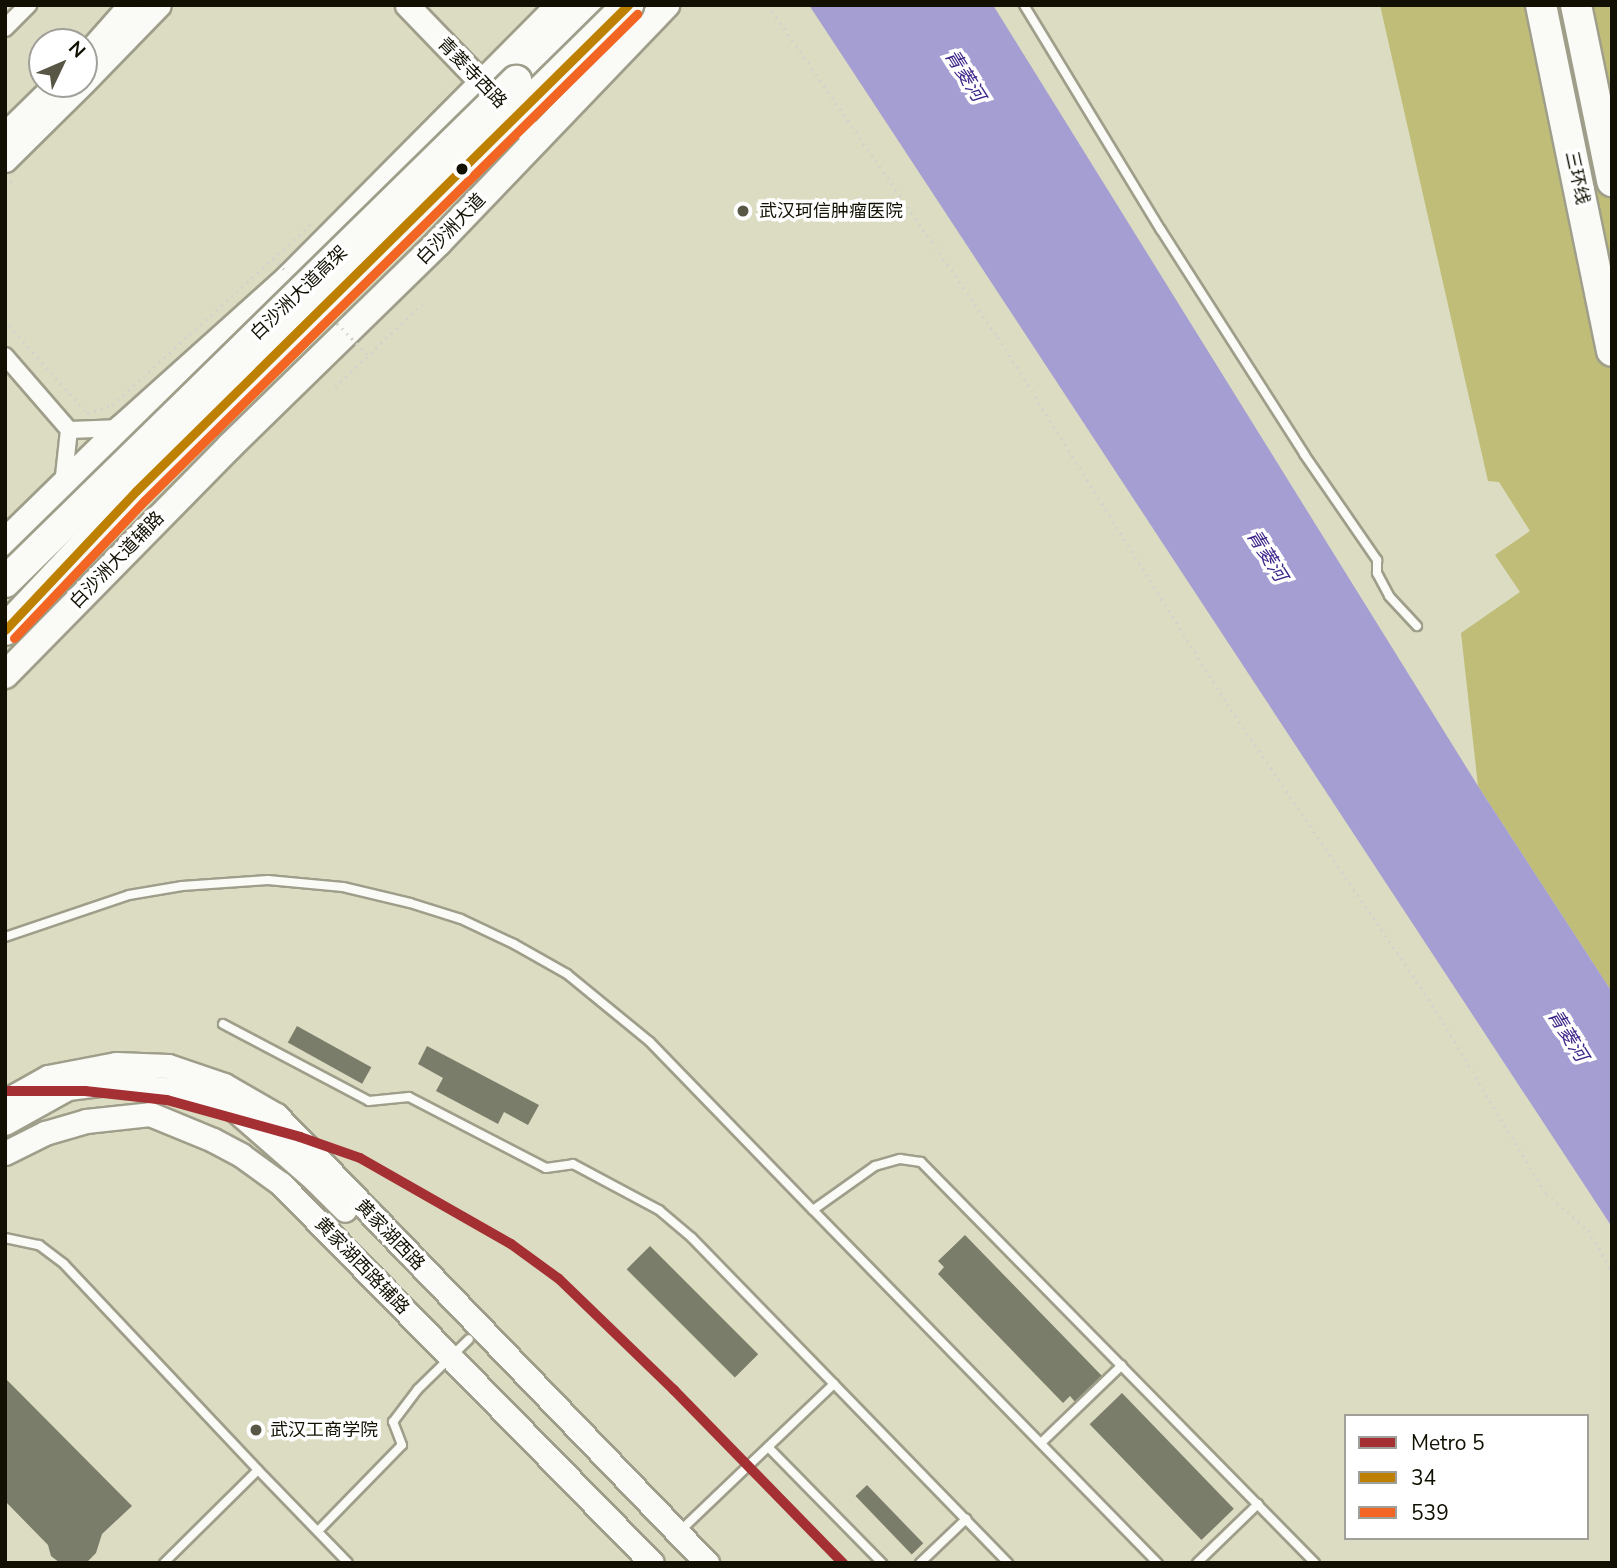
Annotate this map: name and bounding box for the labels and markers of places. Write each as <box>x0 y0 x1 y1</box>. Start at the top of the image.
unlabelled marker <box>455 162 469 176</box>
place label: 武汉珂信肿瘤医院 <box>759 200 903 222</box>
marker: 武汉珂信肿瘤医院 <box>733 201 753 221</box>
place label: 武汉工商学院 <box>270 1419 378 1441</box>
marker: 武汉工商学院 <box>248 1422 264 1438</box>

